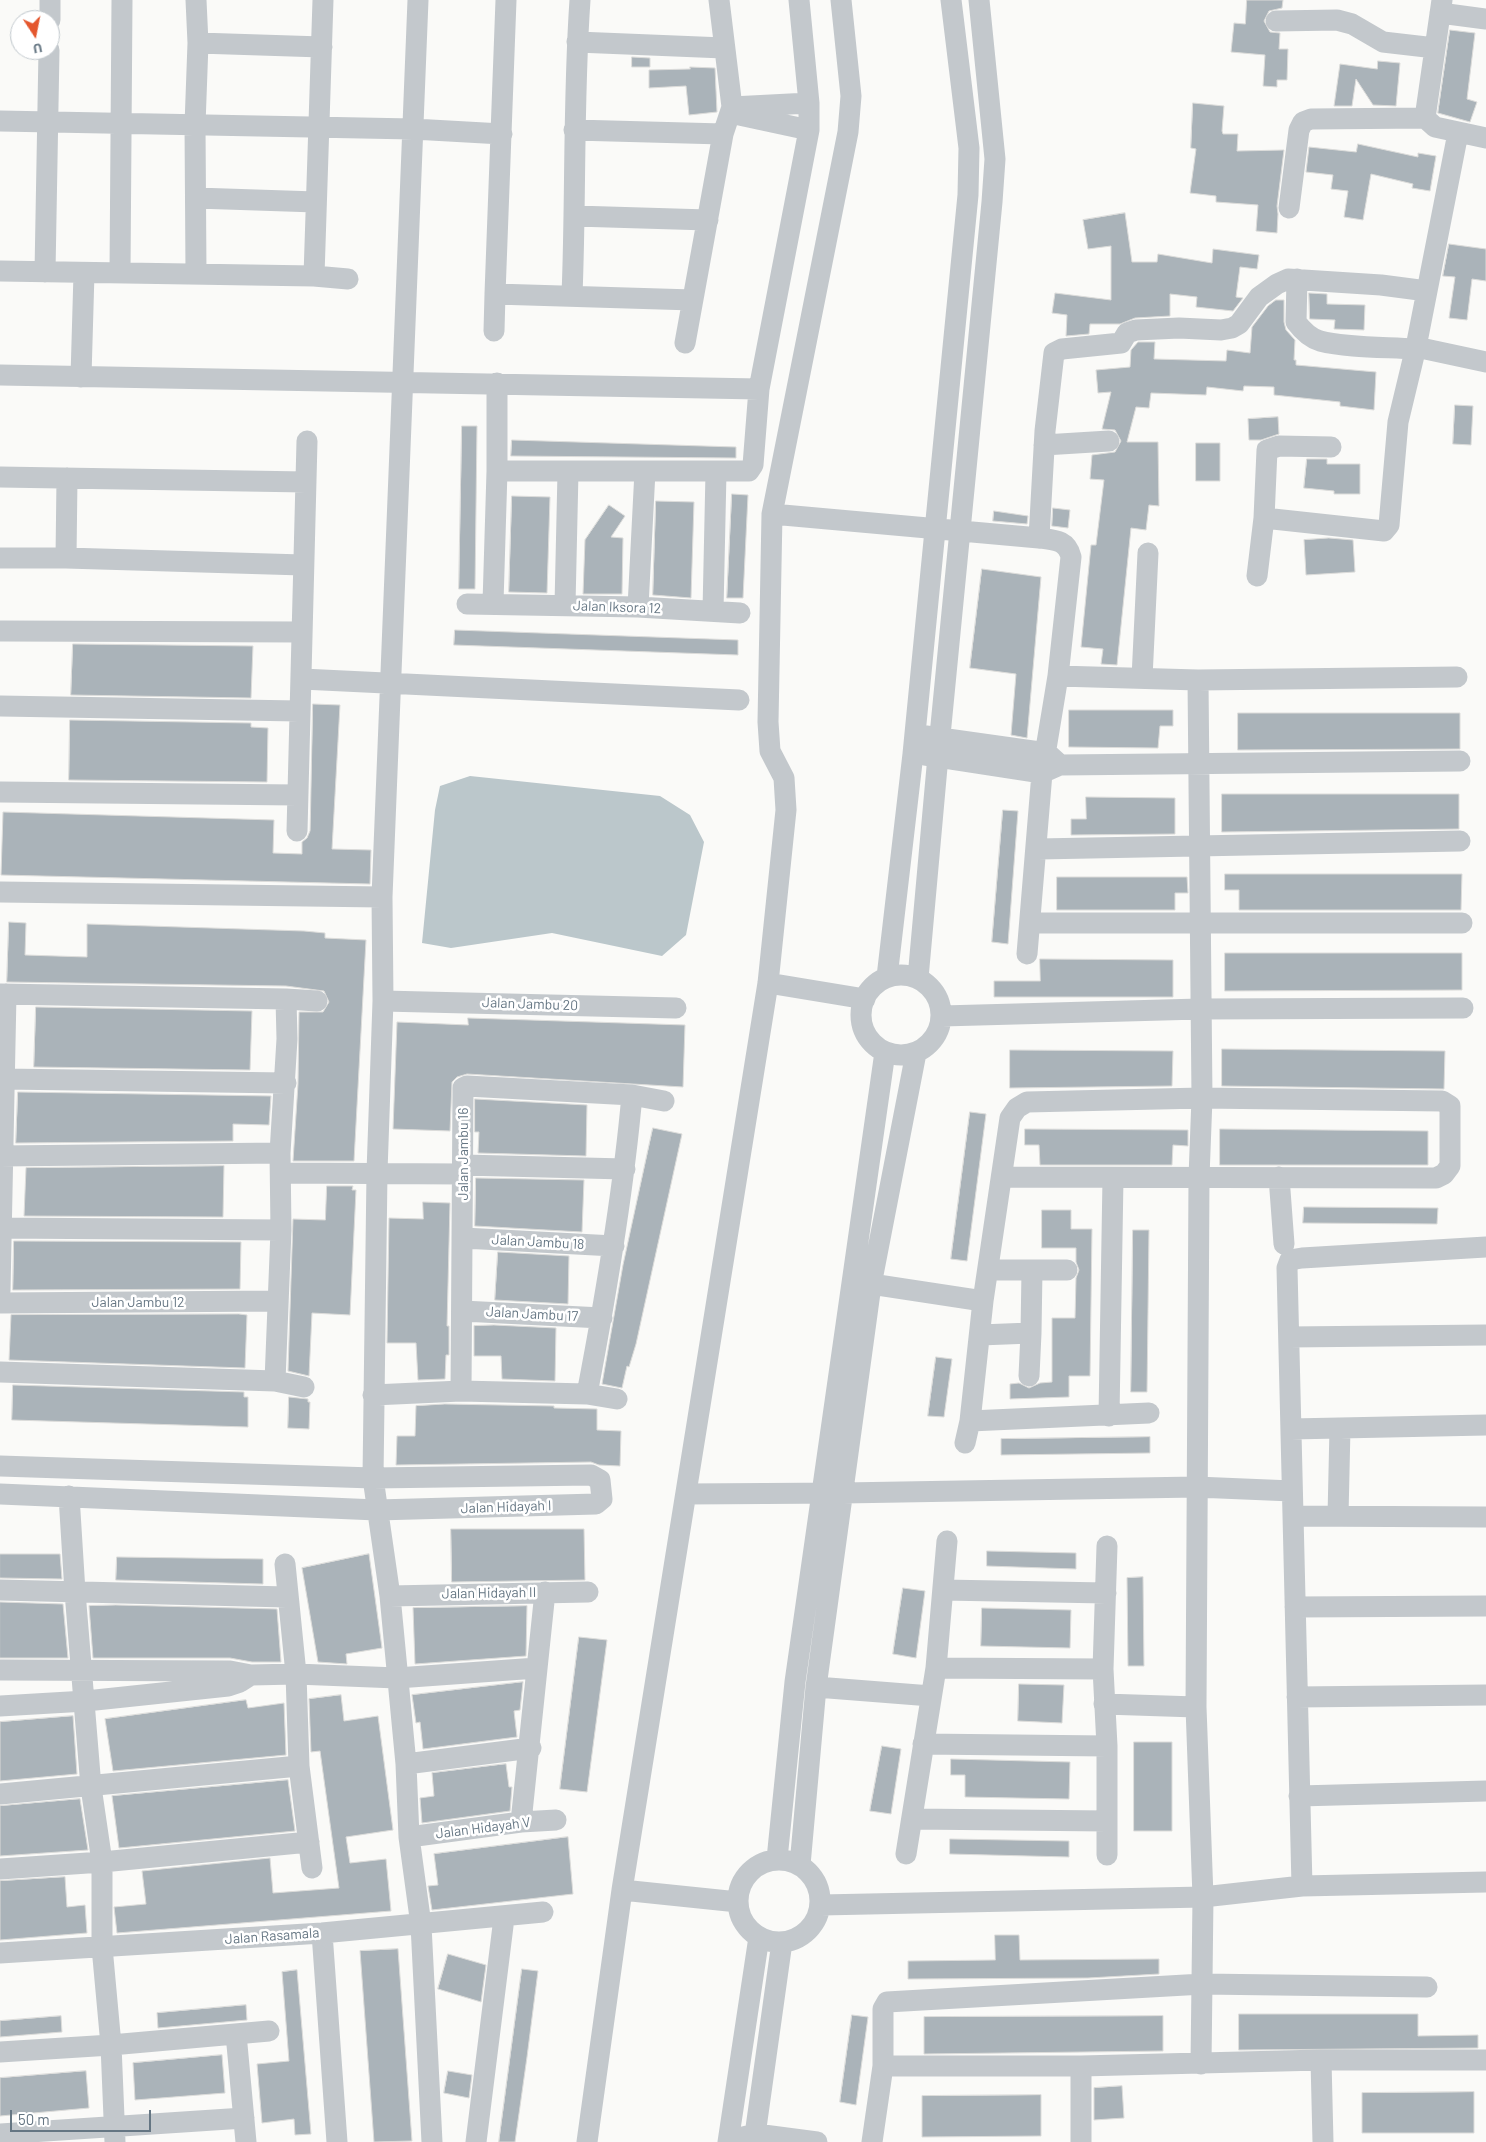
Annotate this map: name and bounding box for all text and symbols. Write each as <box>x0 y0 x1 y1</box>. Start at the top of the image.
north arrow <box>10 10 60 60</box>
text: U <box>32 40 44 58</box>
street label: Jalan Iksora 12 <box>573 597 661 617</box>
street label: Jalan Jambu 20 <box>482 994 578 1014</box>
street label: Jalan Jambu 16 <box>455 1108 471 1200</box>
street label: Jalan Jambu 18 <box>491 1231 585 1253</box>
street label: Jalan Jambu 12 <box>91 1294 185 1310</box>
street label: Jalan Jambu 17 <box>486 1303 578 1325</box>
street label: Jalan Hidayah I <box>460 1497 552 1517</box>
street label: Jalan Hidayah II <box>442 1584 536 1602</box>
street label: Jalan Hidayah V <box>435 1814 531 1842</box>
street label: Jalan Rasamala <box>224 1924 320 1948</box>
scale bar <box>12 2100 154 2132</box>
text: 50 m <box>18 2110 50 2128</box>

